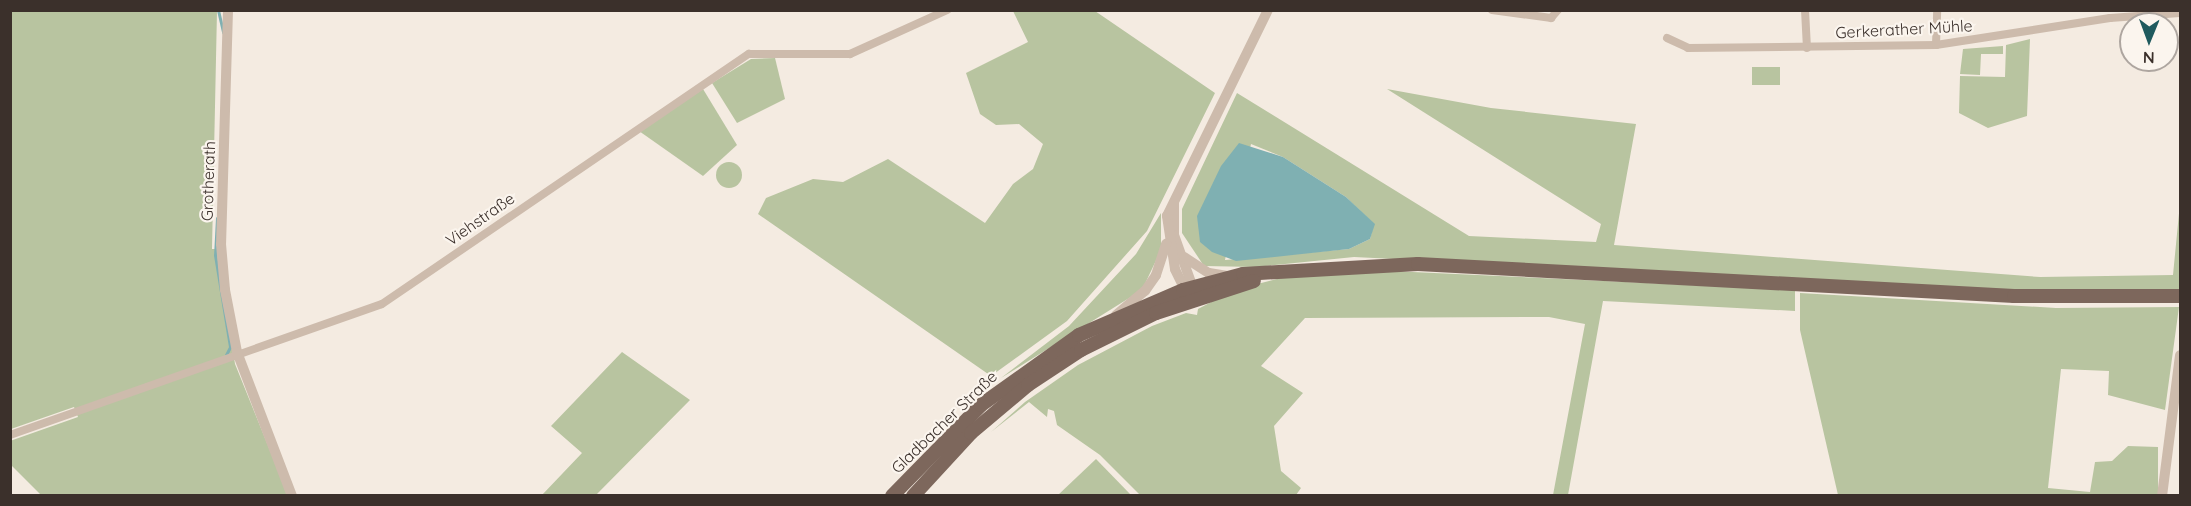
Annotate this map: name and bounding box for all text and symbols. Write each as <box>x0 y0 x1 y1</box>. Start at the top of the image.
north arrow <box>2119 12 2179 72</box>
street label: Gerkerather Mühle <box>1835 16 1973 42</box>
text: N <box>2143 48 2155 68</box>
street label: Grotherath <box>197 141 219 221</box>
street label: Viehstraße <box>442 188 518 250</box>
street label: Gladbacher Straße <box>887 367 1001 477</box>

